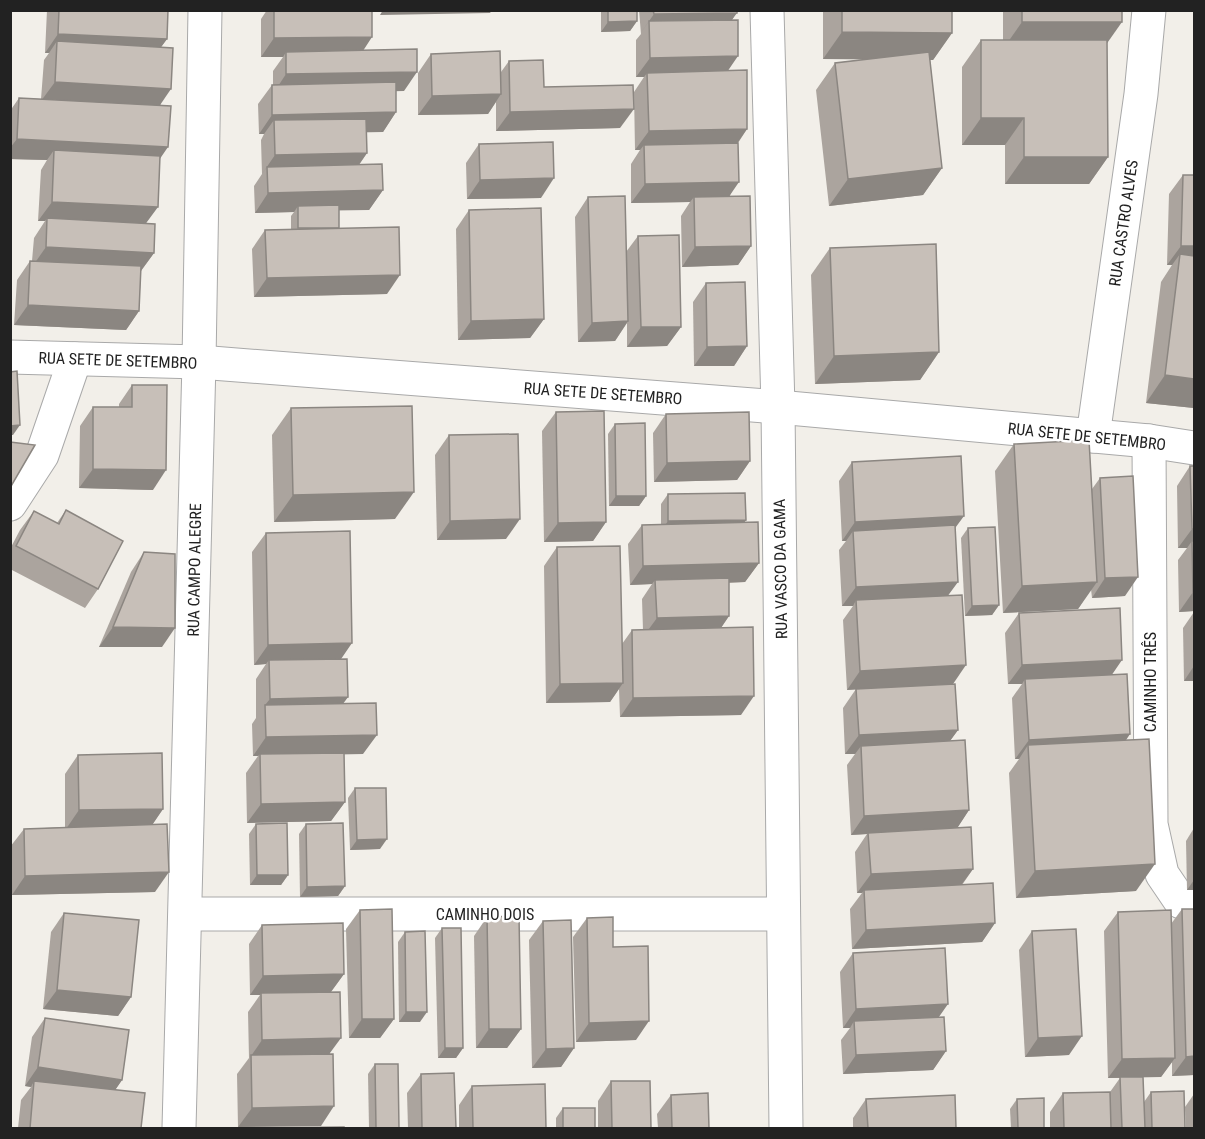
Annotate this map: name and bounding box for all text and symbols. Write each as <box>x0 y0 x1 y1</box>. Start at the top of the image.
street label: RUA CASTRO ALVES <box>1105 159 1142 288</box>
street label: RUA SETE DE SETEMBRO <box>38 348 198 373</box>
street label: RUA SETE DE SETEMBRO <box>523 378 683 409</box>
street label: RUA SETE DE SETEMBRO <box>1007 419 1167 454</box>
street label: RUA VASCO DA GAMA <box>770 499 791 639</box>
street label: RUA CAMPO ALEGRE <box>184 503 205 637</box>
street label: CAMINHO TRÊS <box>1141 632 1160 732</box>
street label: CAMINHO DOIS <box>436 905 534 924</box>

